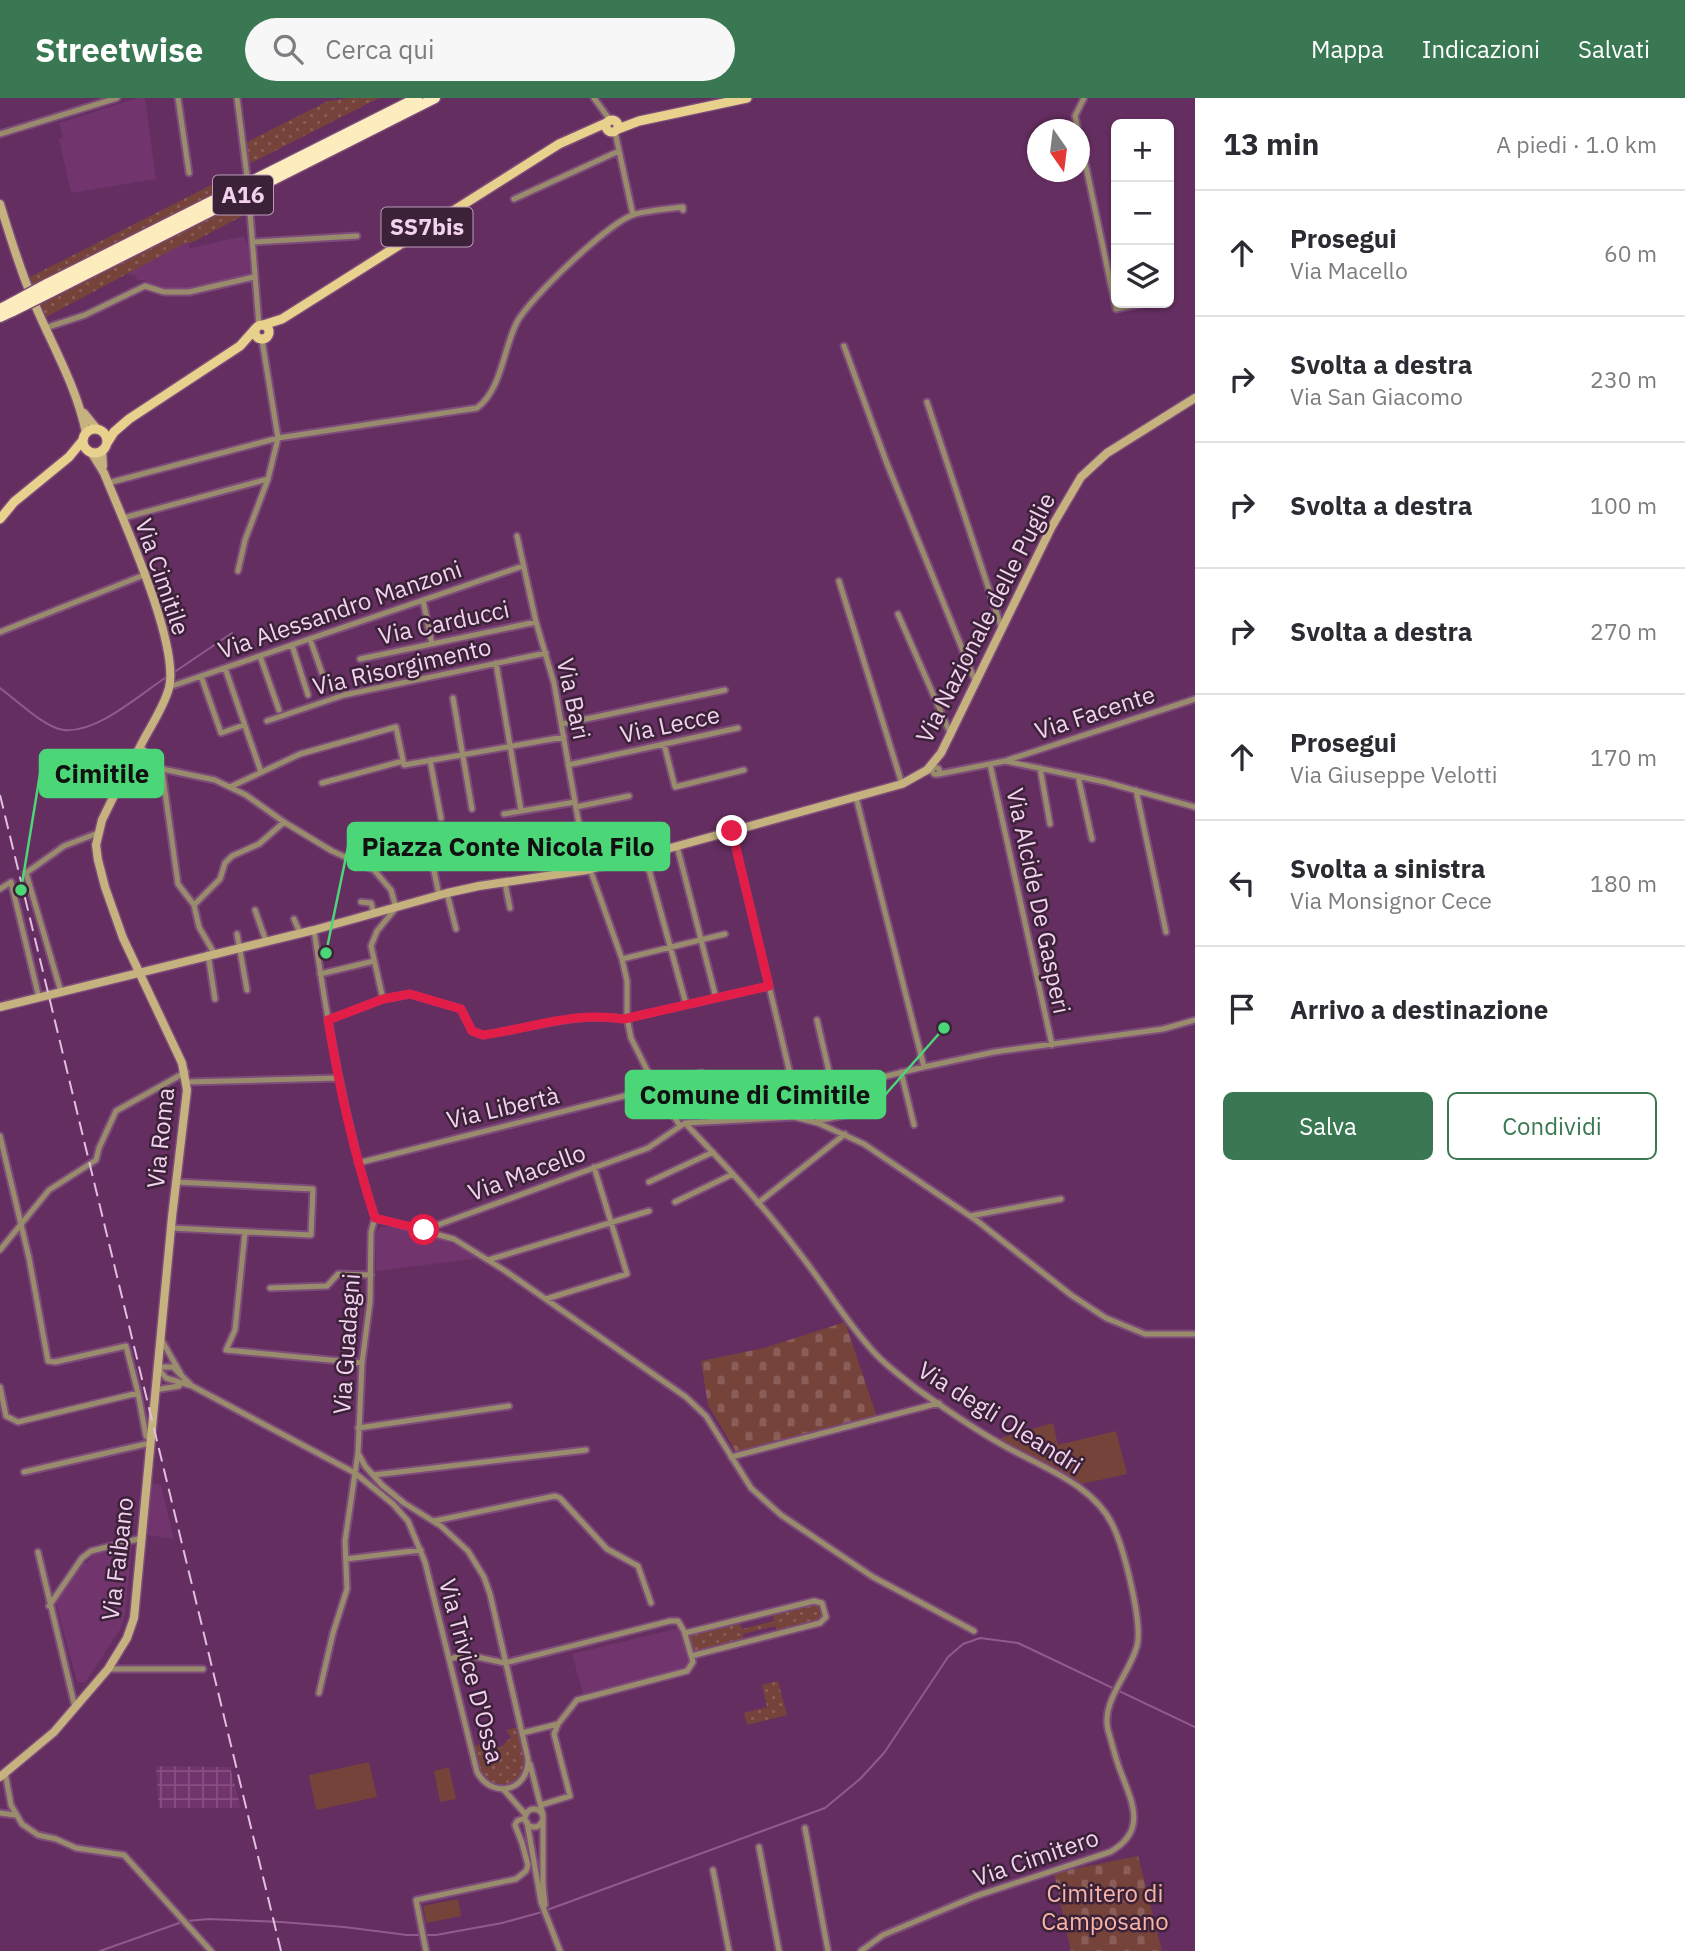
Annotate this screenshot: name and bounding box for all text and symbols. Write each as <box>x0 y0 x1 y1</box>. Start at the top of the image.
search box <box>245 18 735 81</box>
text: Streetwise <box>35 28 203 71</box>
icon: search <box>269 30 307 68</box>
text: Cerca qui <box>325 32 435 66</box>
text: Mappa <box>1311 33 1384 65</box>
text: Indicazioni <box>1422 33 1540 65</box>
text: Salvati <box>1578 33 1650 65</box>
north arrow <box>1027 119 1090 182</box>
map controls <box>1111 119 1174 308</box>
button: + <box>1111 119 1174 182</box>
text: 13 min <box>1223 124 1319 163</box>
text: A piedi · 1.0 km <box>1496 129 1657 159</box>
road number: A16 <box>213 176 273 214</box>
button: − <box>1111 182 1174 245</box>
road number: SS7bis <box>382 208 472 246</box>
text: Prosegui <box>1290 221 1397 255</box>
icon: ahead <box>1223 234 1261 272</box>
text: 60 m <box>1604 238 1657 268</box>
button: layers <box>1111 245 1174 308</box>
text: Via Macello <box>1290 255 1408 285</box>
text: Svolta a destra <box>1290 347 1472 381</box>
icon: right <box>1223 360 1261 398</box>
text: 230 m <box>1590 364 1657 394</box>
text: Via San Giacomo <box>1290 381 1463 411</box>
icon: right <box>1223 486 1261 524</box>
street label: Via Nazionale delle Puglie <box>908 487 1062 748</box>
text: Svolta a destra <box>1290 488 1472 522</box>
text: 100 m <box>1590 490 1657 520</box>
street label: Via Cimitile <box>128 514 198 639</box>
street label: Via Alessandro Manzoni <box>214 552 466 666</box>
street label: Via Carducci <box>375 593 512 652</box>
icon: right <box>1223 612 1261 650</box>
text: Svolta a destra <box>1290 614 1472 648</box>
text: 270 m <box>1590 616 1657 646</box>
street label: Via Risorgimento <box>309 630 494 702</box>
street label: Via Bari <box>550 655 598 742</box>
street label: Via Facente <box>1030 678 1159 747</box>
street label: Via Lecce <box>617 698 723 750</box>
text: Prosegui <box>1290 725 1397 759</box>
icon: ahead <box>1223 738 1261 776</box>
text: 170 m <box>1590 742 1657 772</box>
callout: Cimitile <box>40 750 163 797</box>
text: Cimitile <box>55 756 149 790</box>
text: Via Giuseppe Velotti <box>1290 759 1498 789</box>
street label: Via Alcide De Gasperi <box>999 785 1079 1017</box>
route end <box>716 815 747 846</box>
callout: Piazza Conte Nicola Filo <box>348 823 669 870</box>
text: Piazza Conte Nicola Filo <box>361 829 655 863</box>
text: Svolta a sinistra <box>1290 851 1486 885</box>
icon: left <box>1223 864 1261 902</box>
text: 180 m <box>1590 868 1657 898</box>
text: Via Monsignor Cece <box>1290 885 1492 915</box>
icon: arrive <box>1223 990 1261 1028</box>
text: Arrivo a destinazione <box>1290 992 1548 1026</box>
callout: Comune di Cimitile <box>626 1071 885 1118</box>
text: Comune di Cimitile <box>640 1077 870 1111</box>
street label: Via Libertà <box>443 1079 562 1135</box>
street label: Via Roma <box>139 1086 181 1190</box>
button: Salva <box>1223 1092 1433 1160</box>
button: Condividi <box>1447 1092 1657 1160</box>
street label: Via Macello <box>463 1136 590 1208</box>
route start <box>408 1214 439 1245</box>
street label: Via Guadagni <box>325 1272 367 1416</box>
street label: Via degli Oleandri <box>912 1354 1089 1481</box>
street label: Via Faibano <box>94 1495 140 1622</box>
street label: Via Trivice D'Ossa <box>432 1575 512 1767</box>
street label: Via Cimitero <box>969 1821 1103 1893</box>
park label: Cimitero di Camposano <box>1041 1877 1169 1937</box>

